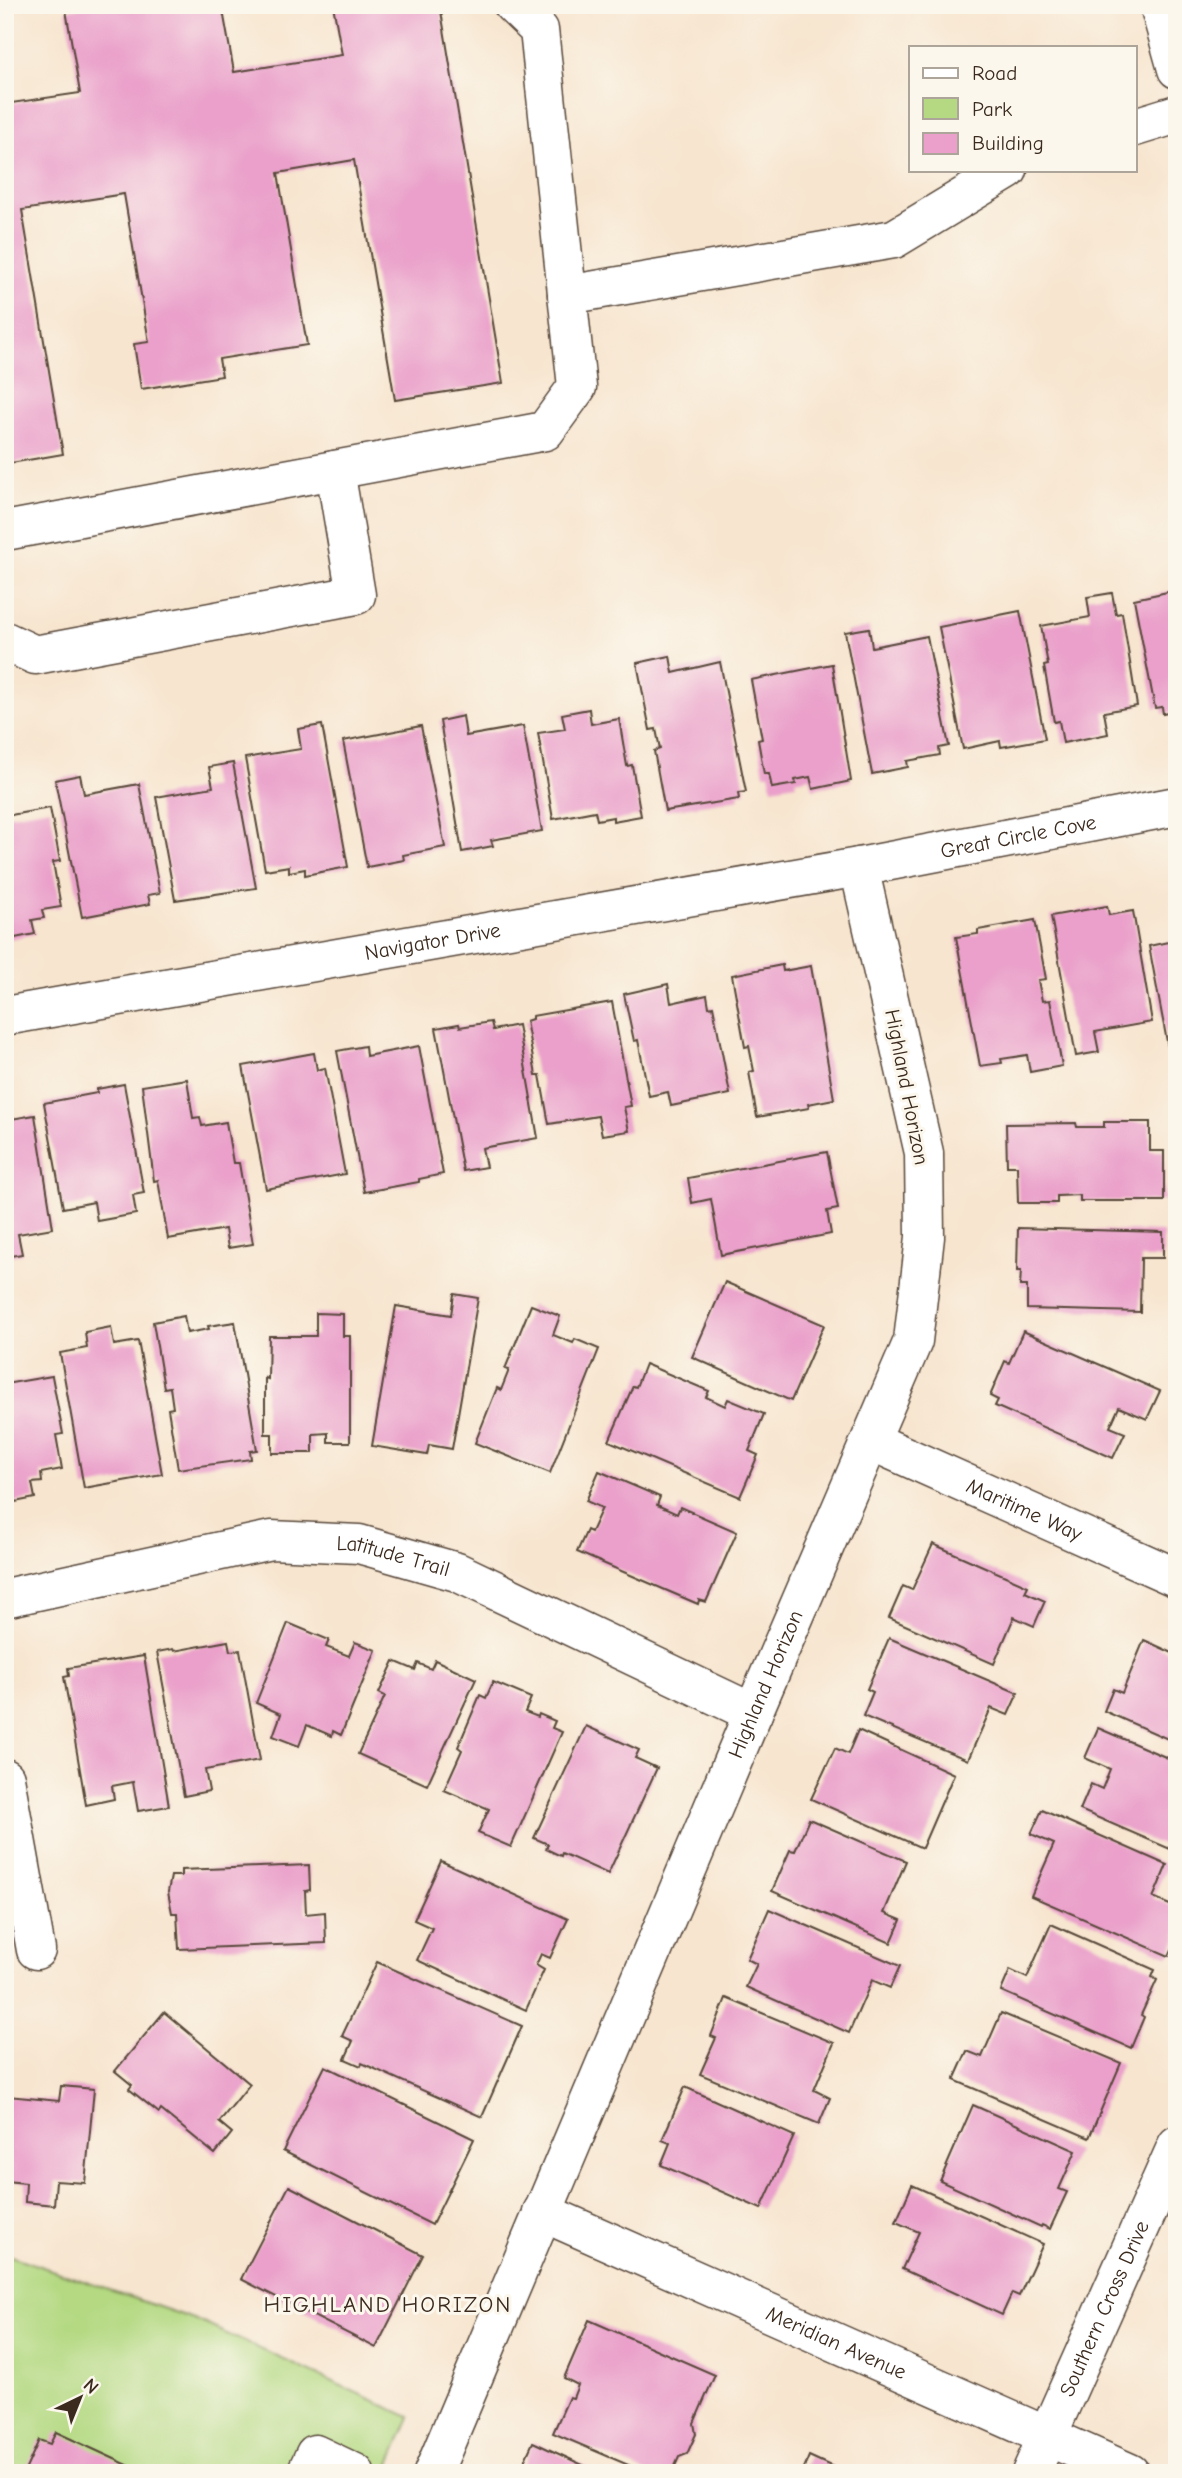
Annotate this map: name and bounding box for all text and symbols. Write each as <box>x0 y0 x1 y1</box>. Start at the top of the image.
legend <box>909 46 1136 172</box>
text: Road <box>972 61 1017 85</box>
text: Park <box>972 97 1012 121</box>
text: Building <box>972 131 1044 155</box>
street label: Great Circle Cove <box>938 810 1098 863</box>
street label: Navigator Drive <box>363 918 502 965</box>
street label: Highland Horizon <box>880 1007 934 1167</box>
street label: Maritime Way <box>963 1473 1087 1546</box>
street label: Latitude Trail <box>336 1531 453 1581</box>
street label: Highland Horizon <box>723 1607 808 1762</box>
street label: Southern Cross Drive <box>1055 2217 1154 2400</box>
district label: HIGHLAND HORIZON <box>264 2291 512 2318</box>
street label: Meridian Avenue <box>763 2301 910 2384</box>
north arrow <box>46 2362 116 2432</box>
text: N <box>79 2374 103 2399</box>

